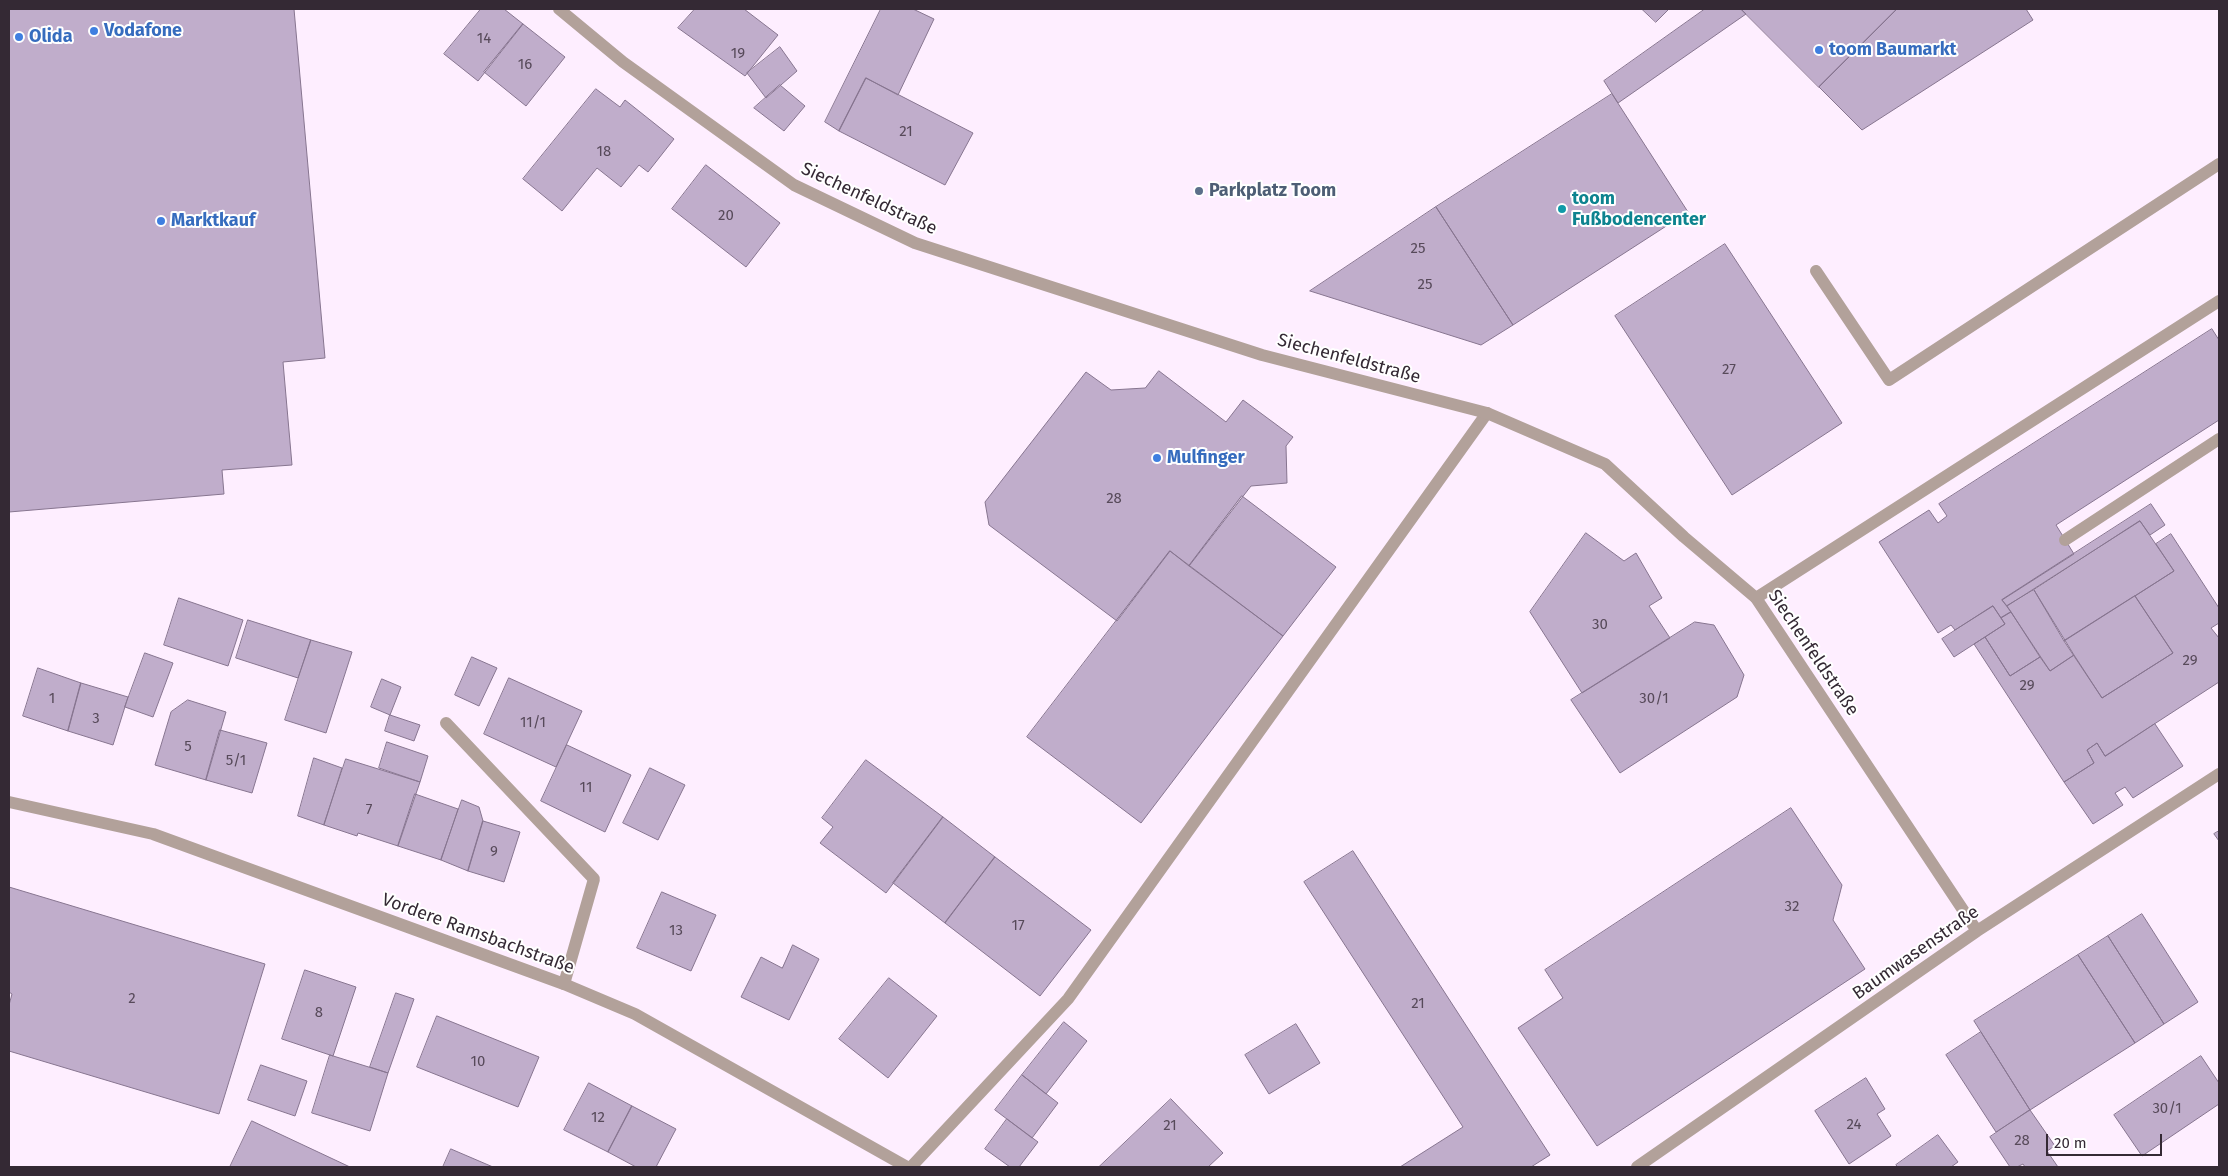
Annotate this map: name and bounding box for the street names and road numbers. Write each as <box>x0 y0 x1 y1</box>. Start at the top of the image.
street label: Siechenfeldstraße <box>798 158 940 240</box>
street label: Siechenfeldstraße <box>1275 330 1423 388</box>
street label: Siechenfeldstraße <box>1763 586 1863 720</box>
street label: Vordere Ramsbachstraße <box>379 889 577 979</box>
street label: Baumwasenstraße <box>1849 901 1983 1005</box>

